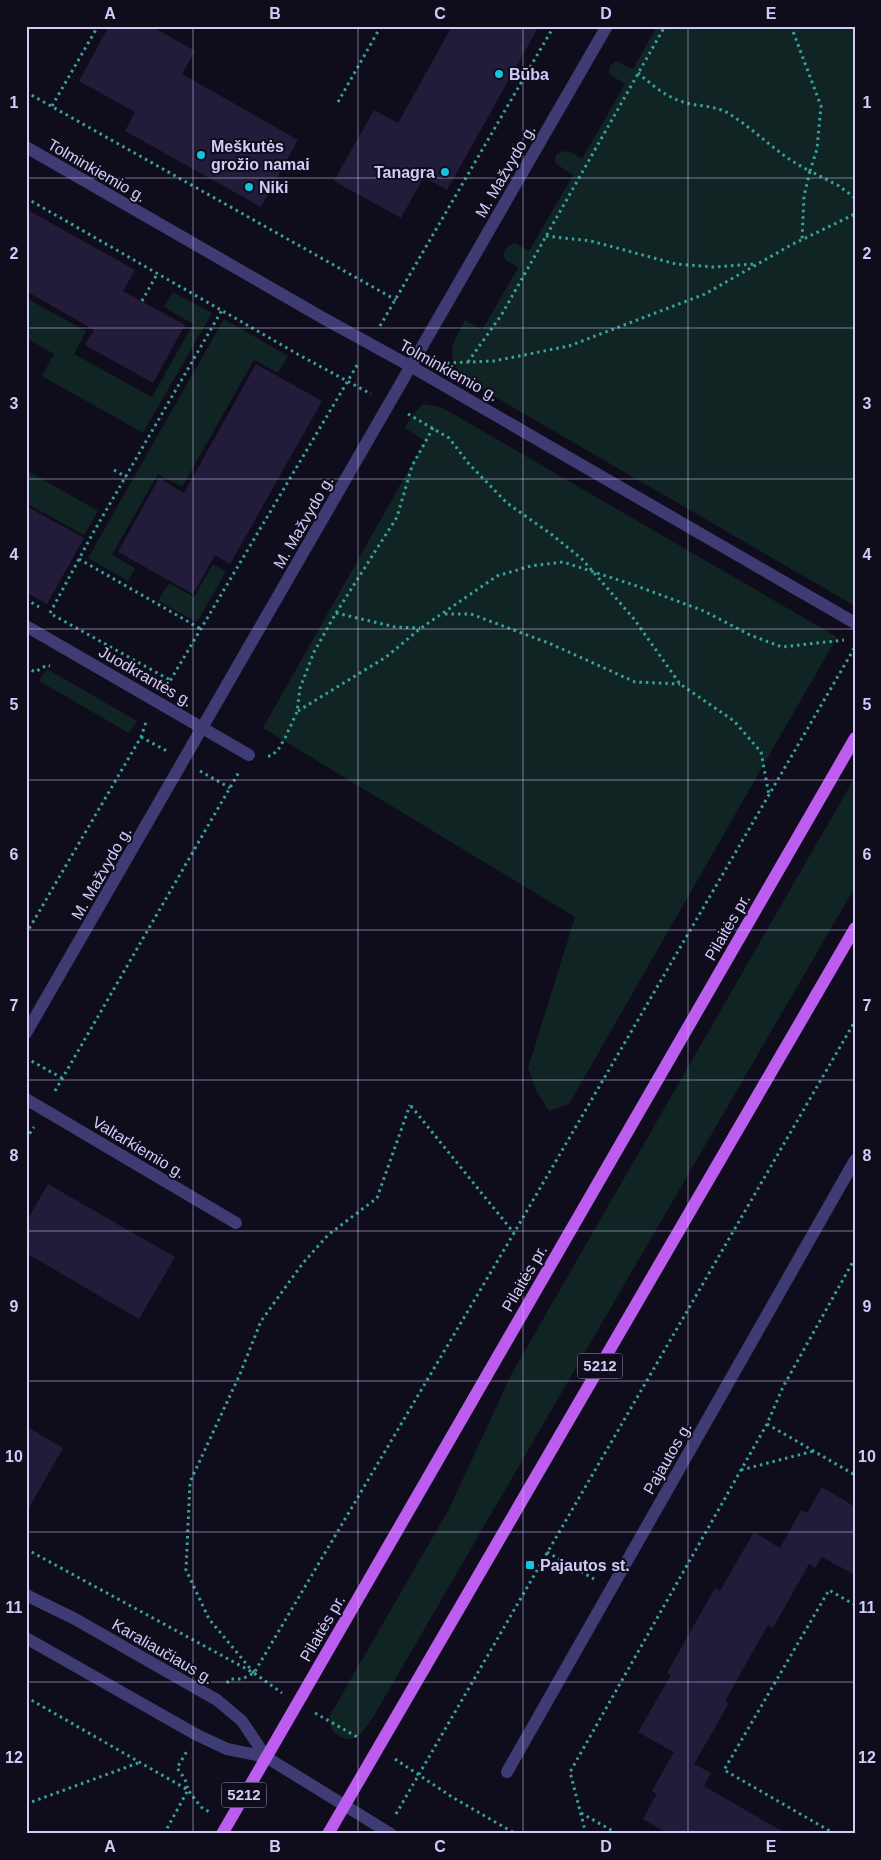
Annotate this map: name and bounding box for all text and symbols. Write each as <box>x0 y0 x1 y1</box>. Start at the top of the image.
text: A <box>104 5 116 22</box>
text: B <box>269 5 281 22</box>
text: C <box>434 5 446 22</box>
text: D <box>600 5 612 22</box>
text: E <box>766 5 777 22</box>
place label: Būba <box>509 66 549 83</box>
marker: Būba <box>493 68 505 80</box>
text: 1 <box>10 94 19 111</box>
text: 1 <box>863 94 872 111</box>
street label: M. Mažvydo g. <box>472 122 539 221</box>
street label: Tolminkiemio g. <box>45 136 149 205</box>
place label: Meškutės grožio namai <box>211 138 310 173</box>
marker: Meškutės grožio namai <box>195 149 207 161</box>
place label: Tanagra <box>374 164 435 181</box>
marker: Tanagra <box>439 166 451 178</box>
place label: Niki <box>259 179 288 196</box>
marker: Niki <box>243 181 255 193</box>
text: 2 <box>10 245 19 262</box>
text: 2 <box>863 245 872 262</box>
street label: Tolminkiemio g. <box>396 336 501 405</box>
text: 3 <box>10 395 19 412</box>
text: 3 <box>863 395 872 412</box>
street label: M. Mažvydo g. <box>270 473 337 572</box>
text: 4 <box>10 546 19 563</box>
text: 4 <box>863 546 872 563</box>
street label: Juodkrantės g. <box>96 643 195 710</box>
text: 5 <box>10 696 19 713</box>
text: 5 <box>863 696 872 713</box>
street label: M. Mažvydo g. <box>68 824 135 923</box>
text: 6 <box>10 846 19 863</box>
text: 6 <box>863 846 872 863</box>
street label: Pilaitės pr. <box>702 891 753 963</box>
text: 7 <box>10 997 19 1014</box>
text: 7 <box>863 997 872 1014</box>
street label: Valtarkiemio g. <box>90 1113 188 1182</box>
text: 8 <box>10 1147 19 1164</box>
text: 8 <box>863 1147 872 1164</box>
street label: Pilaitės pr. <box>499 1242 550 1314</box>
text: 9 <box>10 1298 19 1315</box>
text: 9 <box>863 1298 872 1315</box>
road number: 5212 <box>578 1354 622 1378</box>
street label: Pajautos g. <box>640 1419 695 1497</box>
text: 10 <box>5 1448 23 1465</box>
text: 10 <box>858 1448 876 1465</box>
place label: Pajautos st. <box>540 1557 630 1574</box>
marker: Pajautos st. <box>524 1559 536 1571</box>
street label: Pilaitės pr. <box>297 1592 348 1664</box>
text: 11 <box>6 1599 23 1616</box>
text: 11 <box>859 1599 876 1616</box>
street label: Karaliaučiaus g. <box>109 1616 216 1687</box>
text: 12 <box>5 1749 23 1766</box>
text: 12 <box>858 1749 876 1766</box>
road number: 5212 <box>222 1782 266 1808</box>
text: A <box>104 1838 116 1855</box>
text: B <box>269 1838 281 1855</box>
text: C <box>434 1838 446 1855</box>
text: D <box>600 1838 612 1855</box>
text: E <box>766 1838 777 1855</box>

